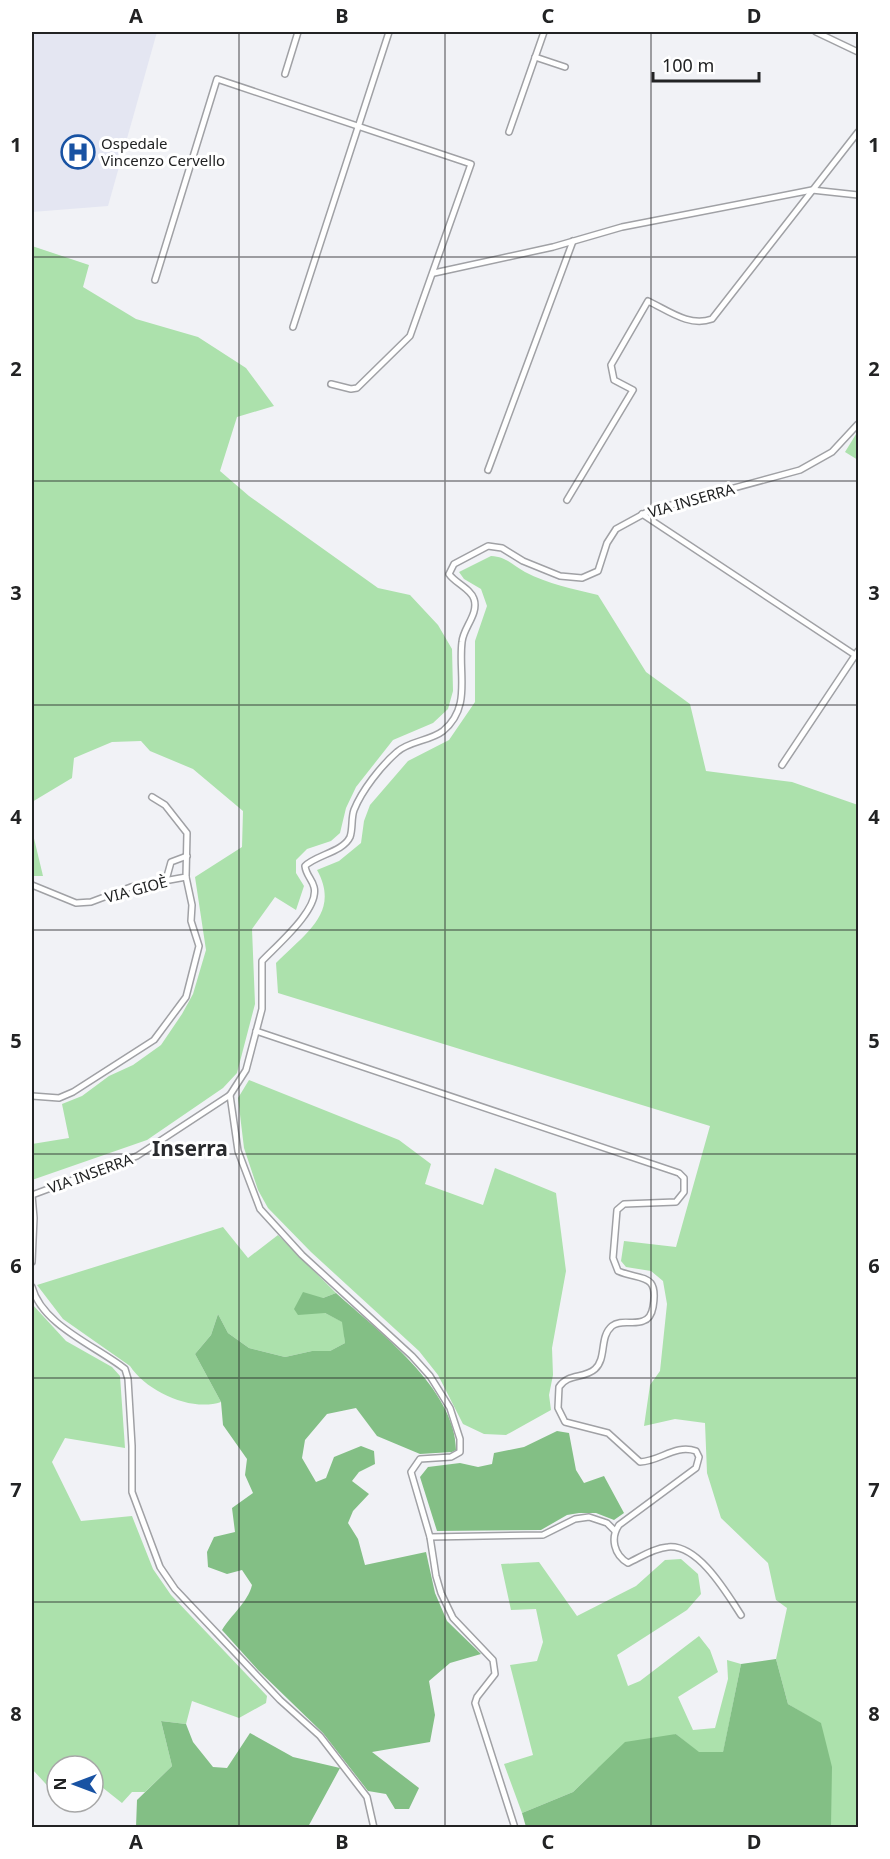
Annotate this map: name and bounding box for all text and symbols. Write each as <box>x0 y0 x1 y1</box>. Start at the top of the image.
text: A <box>129 2 143 29</box>
text: B <box>335 2 349 29</box>
text: C <box>542 2 555 29</box>
text: D <box>747 2 761 29</box>
scale bar <box>653 45 760 83</box>
text: 100 m <box>662 53 714 77</box>
text: 1 <box>10 131 22 158</box>
text: 1 <box>868 131 880 158</box>
place label: Ospedale Vincenzo Cervello <box>101 133 225 170</box>
hospital icon: Ospedale Vincenzo Cervello <box>60 134 96 170</box>
text: 2 <box>10 355 22 382</box>
text: 2 <box>868 355 880 382</box>
street label: VIA INSERRA <box>646 478 737 522</box>
text: 3 <box>10 579 22 606</box>
text: 3 <box>868 579 880 606</box>
text: 4 <box>10 803 22 830</box>
text: 4 <box>868 803 880 830</box>
street label: VIA GIOÈ <box>103 871 169 907</box>
text: 5 <box>10 1027 22 1054</box>
text: 5 <box>868 1027 880 1054</box>
district label: Inserra <box>152 1134 228 1162</box>
street label: VIA INSERRA <box>45 1148 136 1198</box>
text: 6 <box>10 1252 22 1279</box>
text: 6 <box>868 1252 880 1279</box>
text: 7 <box>10 1476 22 1503</box>
text: 7 <box>868 1476 880 1503</box>
text: 8 <box>10 1700 22 1727</box>
text: 8 <box>868 1700 880 1727</box>
north arrow <box>45 1754 105 1814</box>
text: N <box>49 1777 71 1791</box>
text: A <box>129 1828 143 1855</box>
text: B <box>335 1828 349 1855</box>
text: C <box>542 1828 555 1855</box>
text: D <box>747 1828 761 1855</box>

